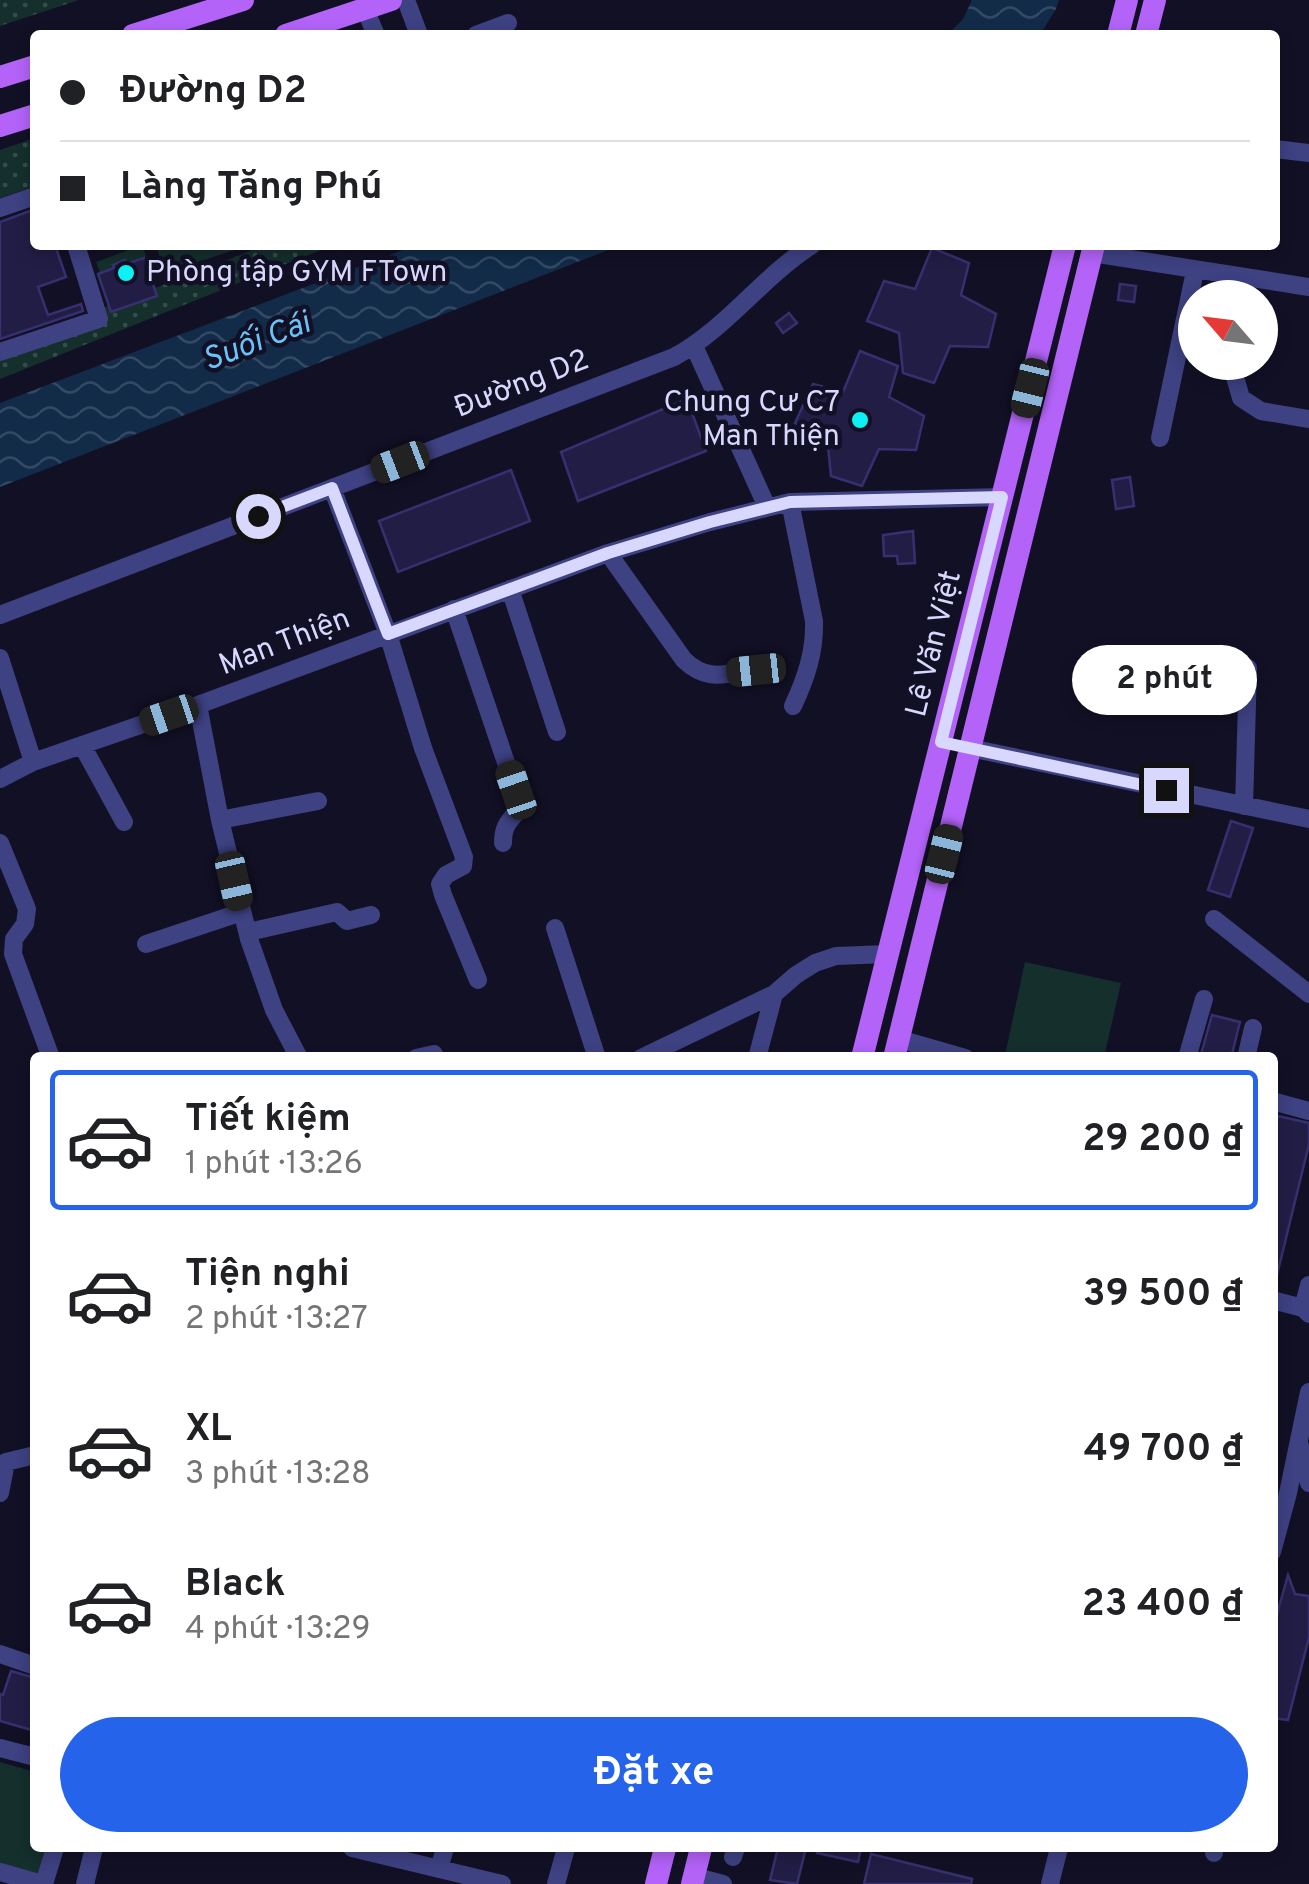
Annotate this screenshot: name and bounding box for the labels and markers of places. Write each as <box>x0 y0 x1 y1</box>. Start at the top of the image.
place label: Phòng tập GYM FTown <box>146 255 447 292</box>
marker: Phòng tập GYM FTown <box>115 262 137 284</box>
place label: Chung Cư C7 Man Thiện <box>664 385 840 456</box>
marker: Chung Cư C7 Man Thiện <box>849 409 871 431</box>

